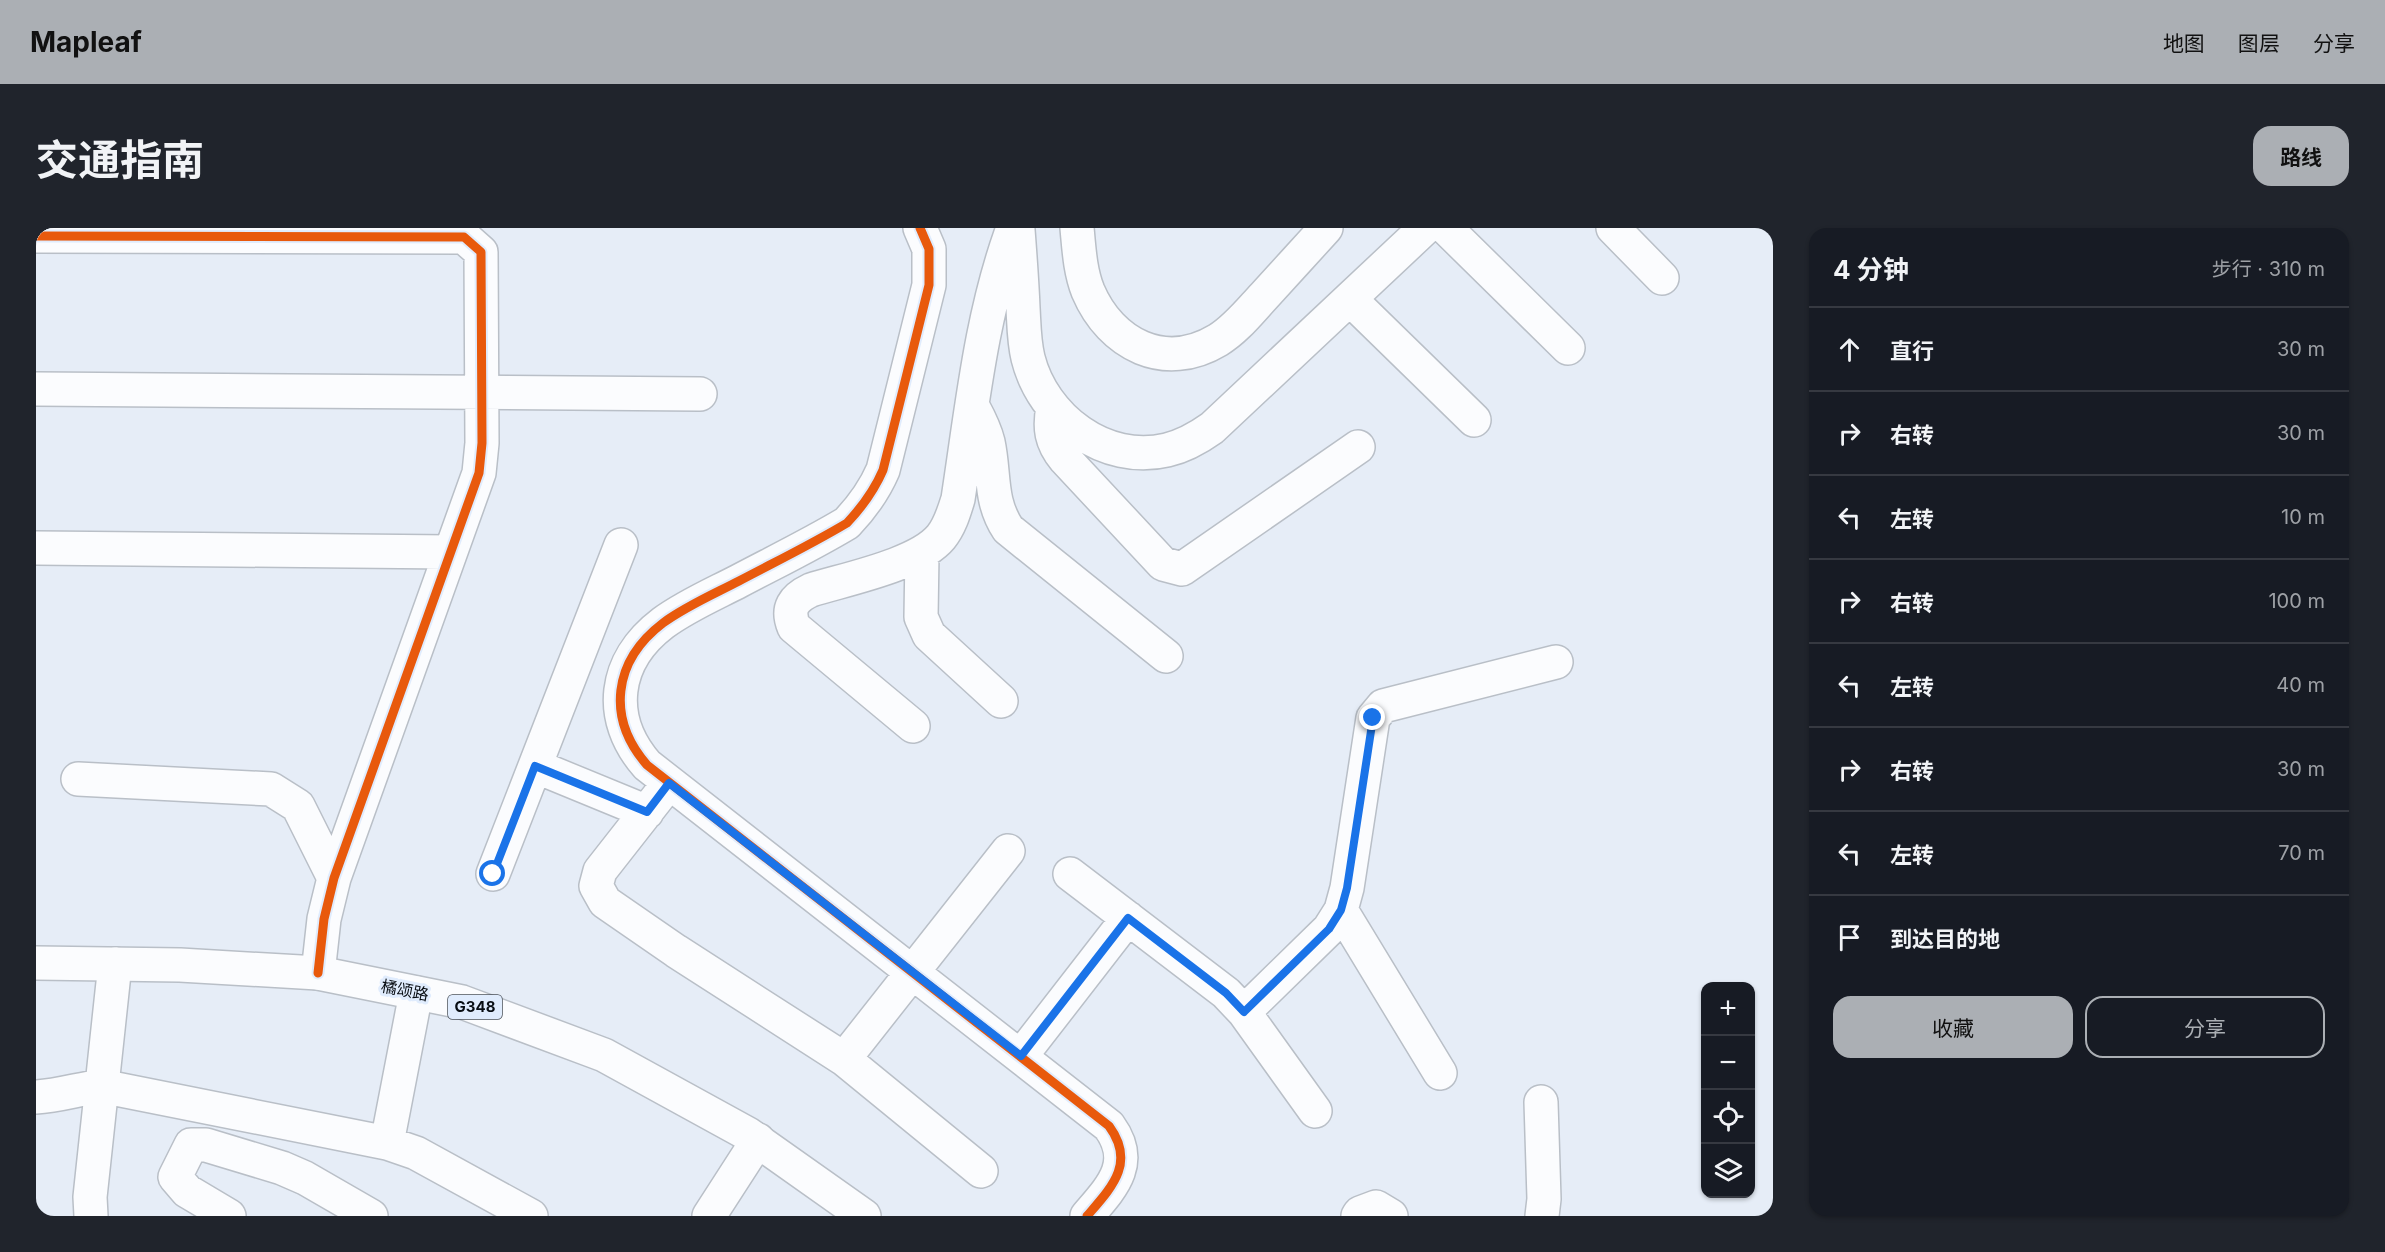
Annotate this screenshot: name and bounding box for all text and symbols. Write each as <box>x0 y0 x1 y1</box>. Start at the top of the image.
text: Mapleaf <box>30 25 142 59</box>
text: 地图 <box>2163 31 2205 56</box>
text: 图层 <box>2238 31 2280 56</box>
text: 分享 <box>2313 31 2355 56</box>
button: 路线 <box>2253 126 2349 186</box>
text: 交通指南 <box>36 134 204 185</box>
text: 4 分钟 <box>1833 254 1909 285</box>
text: 步行 · 310 m <box>2212 257 2325 281</box>
icon: ahead <box>1833 333 1866 366</box>
text: 30 m <box>2277 337 2325 361</box>
text: 直行 <box>1890 338 1934 364</box>
icon: right <box>1833 417 1866 450</box>
text: 30 m <box>2277 421 2325 445</box>
text: 右转 <box>1890 422 1934 448</box>
icon: left <box>1833 501 1866 534</box>
text: 10 m <box>2281 505 2325 529</box>
text: 左转 <box>1890 506 1934 532</box>
icon: right <box>1833 585 1866 618</box>
text: 100 m <box>2268 589 2325 613</box>
text: 右转 <box>1890 590 1934 616</box>
icon: left <box>1833 669 1866 702</box>
text: 40 m <box>2276 673 2325 697</box>
text: 左转 <box>1890 674 1934 700</box>
route end <box>1359 704 1385 730</box>
icon: right <box>1833 753 1866 786</box>
text: 30 m <box>2277 757 2325 781</box>
text: 右转 <box>1890 758 1934 784</box>
icon: left <box>1833 837 1866 870</box>
text: 70 m <box>2278 841 2325 865</box>
text: 左转 <box>1890 842 1934 868</box>
route start <box>479 860 505 886</box>
icon: arrive <box>1833 921 1866 954</box>
text: 到达目的地 <box>1890 926 2000 952</box>
street label: 橘颂路 <box>380 976 430 1004</box>
map controls <box>1701 982 1755 1198</box>
button: + <box>1701 982 1755 1036</box>
road number: G348 <box>448 995 502 1019</box>
button: 收藏 <box>1833 996 2073 1058</box>
button: 分享 <box>2085 996 2325 1058</box>
button: − <box>1701 1036 1755 1090</box>
button: locate <box>1701 1090 1755 1144</box>
button: layers <box>1701 1144 1755 1198</box>

